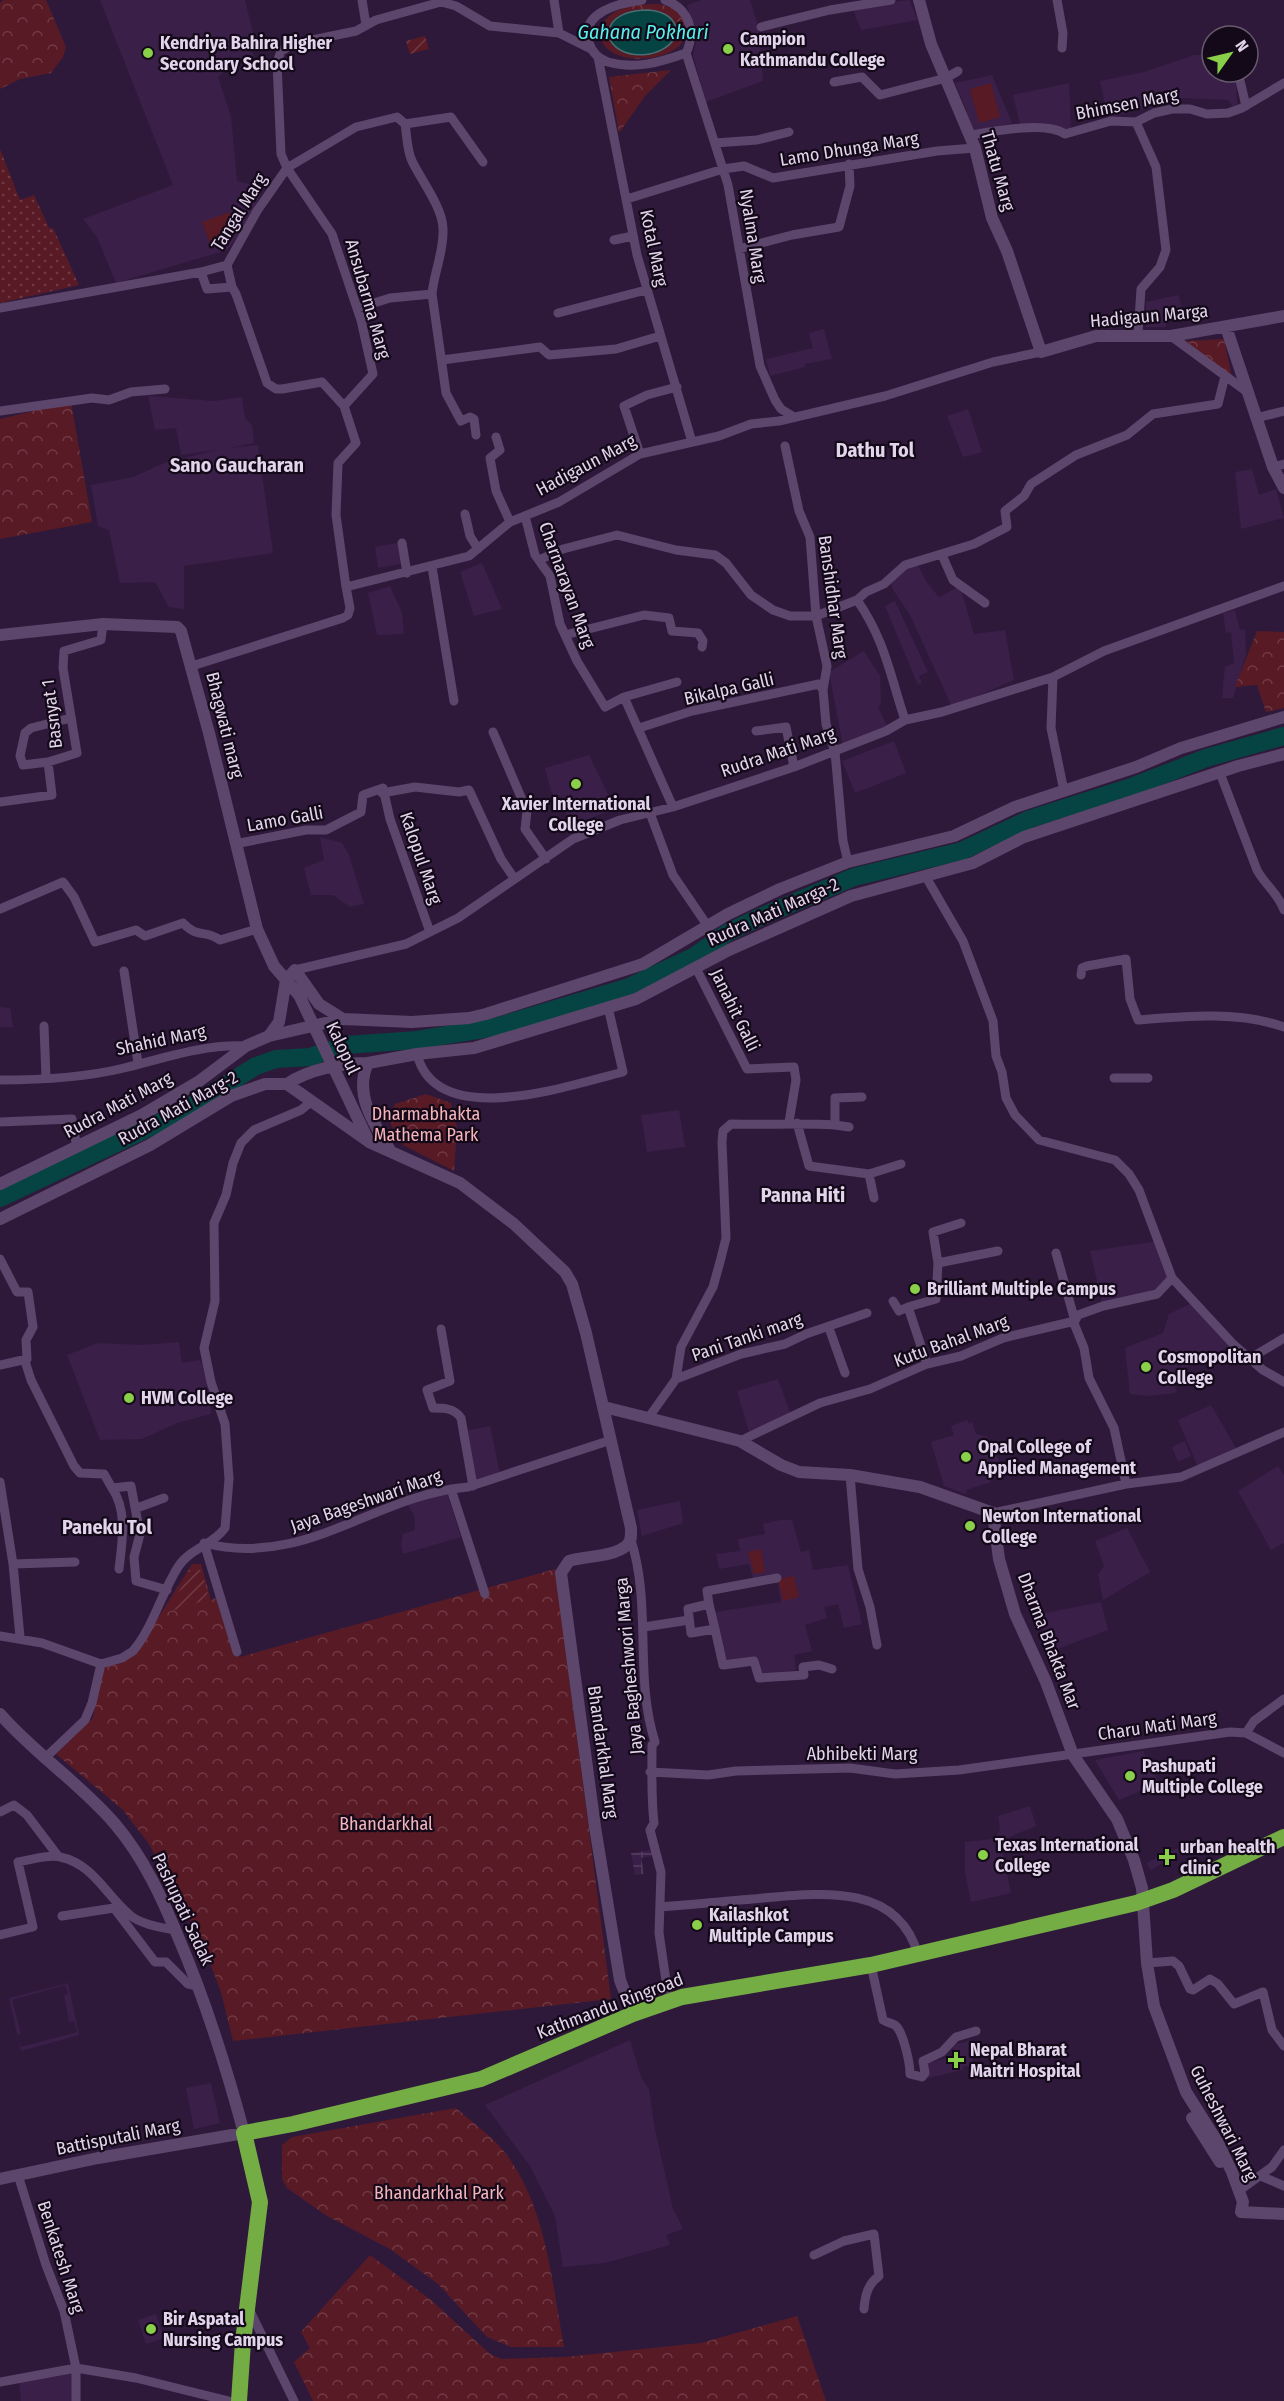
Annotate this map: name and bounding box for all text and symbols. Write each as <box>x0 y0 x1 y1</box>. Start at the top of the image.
water label: Gahana Pokhari <box>578 20 708 44</box>
north arrow <box>1200 24 1260 84</box>
place label: Campion Kathmandu College <box>740 28 885 71</box>
place label: Kendriya Bahira Higher Secondary School <box>160 32 333 75</box>
text: N <box>1231 37 1253 55</box>
marker: Campion Kathmandu College <box>721 42 735 56</box>
marker: Kendriya Bahira Higher Secondary School <box>141 46 155 60</box>
street label: Bhimsen Marg <box>1074 83 1181 125</box>
street label: Lamo Dhunga Marg <box>778 127 921 171</box>
street label: Thatu Marg <box>976 128 1020 214</box>
street label: Tangal Marg <box>206 169 272 255</box>
street label: Nyalma Marg <box>735 187 771 285</box>
street label: Kotal Marg <box>635 207 673 289</box>
street label: Ansubarma Marg <box>340 237 396 362</box>
street label: Hadigaun Marga <box>1089 300 1209 332</box>
street label: Hadigaun Marg <box>532 429 640 501</box>
district label: Dathu Tol <box>836 438 915 462</box>
district label: Sano Gaucharan <box>170 453 304 477</box>
street label: Charnarayan Marg <box>534 519 600 652</box>
street label: Banshidhar Marg <box>813 534 853 661</box>
street label: Bikalpa Galli <box>682 668 776 710</box>
street label: Bhagwati marg <box>201 670 249 781</box>
street label: Basnyat 1 <box>37 678 67 750</box>
street label: Rudra Mati Marg <box>718 722 839 782</box>
marker: Xavier International College <box>569 777 583 791</box>
place label: Xavier International College <box>501 793 650 836</box>
street label: Lamo Galli <box>245 801 325 837</box>
street label: Kalopul Marg <box>395 809 447 908</box>
street label: Rudra Mati Marga-2 <box>704 873 842 951</box>
street label: Janahit Galli <box>706 965 764 1055</box>
street label: Kalopul <box>321 1018 365 1078</box>
street label: Shahid Marg <box>114 1020 208 1060</box>
street label: Rudra Mati Marg-2 <box>114 1066 242 1150</box>
street label: Rudra Mati Marg <box>60 1067 177 1143</box>
park label: Dharmabhakta Mathema Park <box>372 1103 480 1146</box>
district label: Panna Hiti <box>761 1183 845 1207</box>
place label: Brilliant Multiple Campus <box>927 1278 1116 1300</box>
marker: Brilliant Multiple Campus <box>908 1282 922 1296</box>
street label: Pani Tanki marg <box>689 1308 806 1366</box>
street label: Kutu Bahal Marg <box>891 1310 1012 1372</box>
place label: Cosmopolitan College <box>1158 1346 1261 1389</box>
marker: Cosmopolitan College <box>1139 1360 1153 1374</box>
place label: HVM College <box>141 1387 233 1409</box>
marker: HVM College <box>122 1391 136 1405</box>
place label: Opal College of Applied Management <box>977 1436 1137 1479</box>
marker: Opal College of Applied Management <box>959 1450 973 1464</box>
street label: Jaya Bageshwari Marg <box>287 1465 445 1537</box>
place label: Newton International College <box>982 1505 1141 1548</box>
district label: Paneku Tol <box>62 1515 152 1539</box>
marker: Newton International College <box>963 1519 977 1533</box>
street label: Dharma Bhakta Mar <box>1013 1569 1086 1713</box>
street label: Jaya Bagheshwori Marga <box>610 1576 648 1755</box>
street label: Bhandarkhal Marg <box>583 1684 623 1820</box>
street label: Charu Mati Marg <box>1096 1707 1218 1745</box>
street label: Abhibekti Marg <box>807 1743 918 1765</box>
place label: Pashupati Multiple College <box>1142 1755 1263 1798</box>
marker: Pashupati Multiple College <box>1123 1769 1137 1783</box>
park label: Bhandarkhal <box>339 1813 433 1835</box>
place label: Texas International College <box>995 1834 1139 1877</box>
place label: urban health clinic <box>1180 1836 1276 1879</box>
marker: Texas International College <box>976 1848 990 1862</box>
marker: urban health clinic <box>1158 1848 1176 1866</box>
street label: Pashupati Sadak <box>147 1849 219 1969</box>
place label: Kailashkot Multiple Campus <box>709 1904 834 1947</box>
marker: Kailashkot Multiple Campus <box>690 1918 704 1932</box>
street label: Kathmandu Ringroad <box>534 1968 686 2044</box>
place label: Nepal Bharat Maitri Hospital <box>970 2039 1081 2082</box>
marker: Nepal Bharat Maitri Hospital <box>947 2051 965 2069</box>
street label: Guheshwari Marg <box>1185 2062 1263 2185</box>
street label: Battisputali Marg <box>54 2114 182 2160</box>
park label: Bhandarkhal Park <box>374 2182 505 2204</box>
street label: Benkatesh Marg <box>32 2198 90 2317</box>
place label: Bir Aspatal Nursing Campus <box>163 2308 283 2351</box>
marker: Bir Aspatal Nursing Campus <box>144 2322 158 2336</box>

